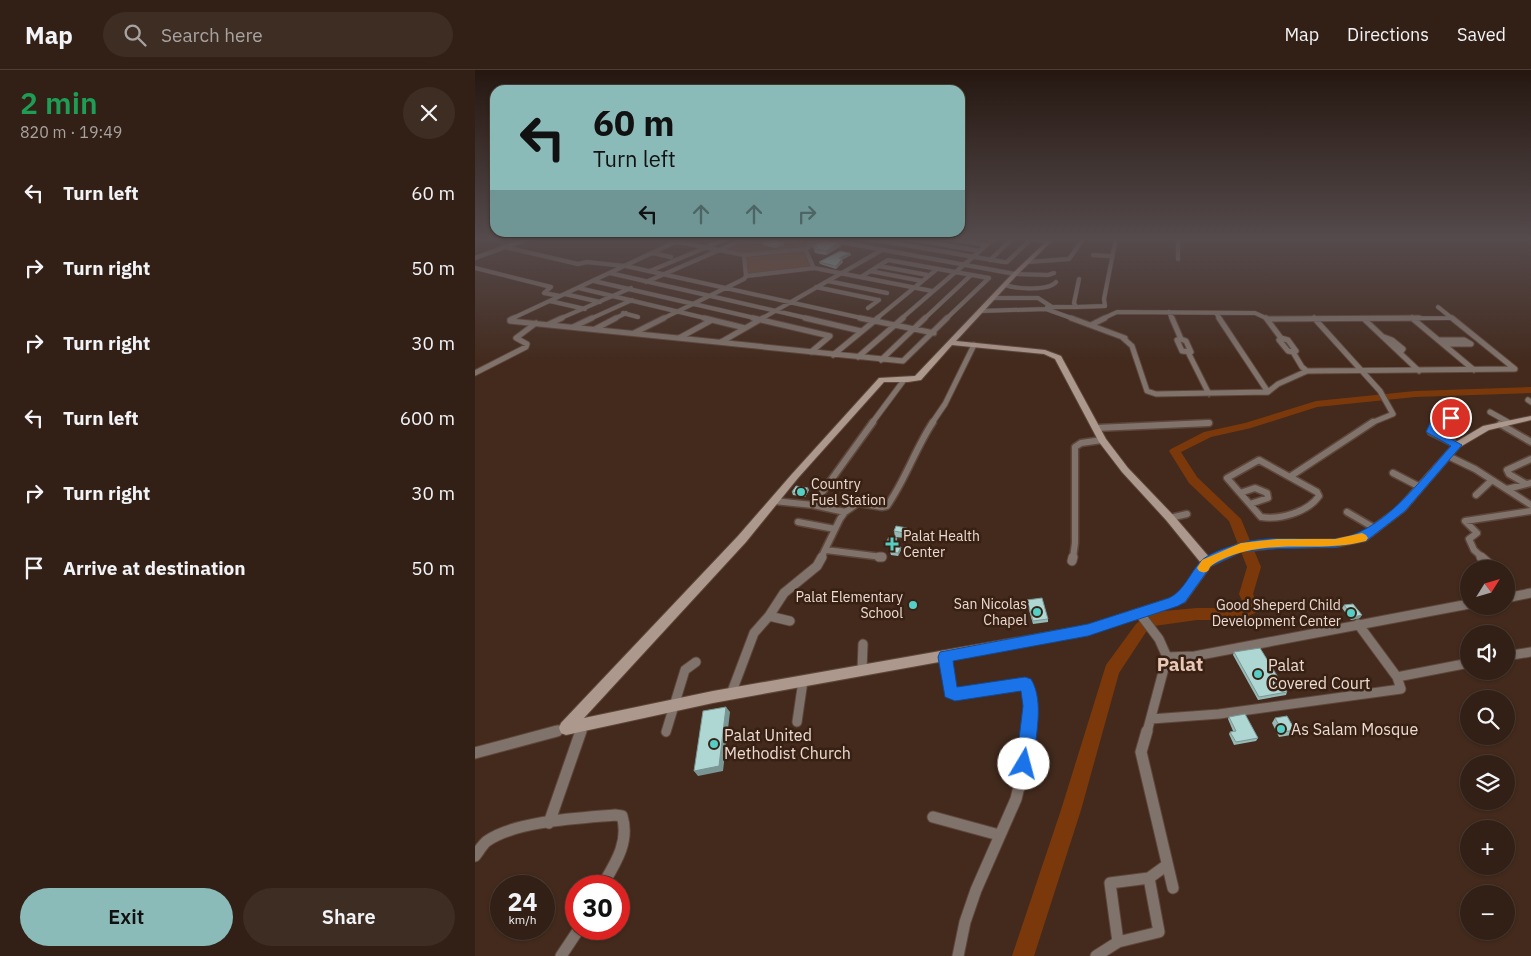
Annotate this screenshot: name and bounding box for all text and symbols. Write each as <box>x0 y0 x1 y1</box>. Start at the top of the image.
search box <box>103 12 453 57</box>
text: Map <box>25 19 73 51</box>
icon: search <box>121 21 149 49</box>
text: Search here <box>161 23 263 47</box>
text: Map <box>1284 23 1319 46</box>
text: Directions <box>1347 23 1429 46</box>
text: Saved <box>1457 23 1506 46</box>
text: 2 min <box>20 83 98 122</box>
button: close <box>403 87 455 139</box>
text: 60 m <box>593 100 675 146</box>
icon: left <box>510 105 575 170</box>
text: 820 m · 19:49 <box>20 122 122 142</box>
text: Turn left <box>593 144 676 173</box>
icon: left <box>20 179 48 207</box>
text: Turn left <box>63 181 139 205</box>
text: 60 m <box>411 181 455 205</box>
icon: left <box>634 200 662 228</box>
icon: ahead <box>687 200 715 228</box>
icon: ahead <box>740 200 768 228</box>
icon: right <box>793 200 821 228</box>
icon: right <box>20 254 48 282</box>
text: Turn right <box>63 256 150 280</box>
text: 50 m <box>411 256 455 280</box>
icon: right <box>20 329 48 357</box>
text: Turn right <box>63 331 150 355</box>
text: 30 m <box>411 331 455 355</box>
pin <box>1430 397 1472 439</box>
icon: left <box>20 404 48 432</box>
icon: arrive <box>1437 404 1465 432</box>
text: Turn left <box>63 406 139 430</box>
text: 600 m <box>400 406 455 430</box>
place label: Country Fuel Station <box>811 475 886 509</box>
icon: right <box>20 479 48 507</box>
text: Turn right <box>63 481 150 505</box>
text: 30 m <box>411 481 455 505</box>
marker: Country Fuel Station <box>795 486 807 498</box>
place label: Palat Health Center <box>903 527 980 561</box>
marker: Palat Health Center <box>885 537 899 551</box>
icon: arrive <box>20 554 48 582</box>
text: Arrive at destination <box>63 556 246 580</box>
text: 50 m <box>411 556 455 580</box>
north arrow <box>1460 560 1515 615</box>
map controls <box>1460 560 1515 940</box>
place label: Palat Elementary School <box>796 588 903 622</box>
place label: San Nicolas Chapel <box>954 595 1027 629</box>
place label: Good Sheperd Child Development Center <box>1212 596 1341 630</box>
marker: Palat Elementary School <box>907 599 919 611</box>
marker: San Nicolas Chapel <box>1031 606 1043 618</box>
marker: Good Sheperd Child Development Center <box>1345 607 1357 619</box>
button: sound <box>1460 625 1515 680</box>
district label: Palat <box>1157 652 1203 676</box>
place label: Palat Covered Court <box>1268 655 1370 693</box>
marker: Palat Covered Court <box>1252 668 1264 680</box>
button: search <box>1460 690 1515 745</box>
place label: As Salam Mosque <box>1291 719 1418 739</box>
marker: As Salam Mosque <box>1275 723 1287 735</box>
place label: Palat United Methodist Church <box>724 725 851 763</box>
position arrow <box>997 737 1049 789</box>
marker: Palat United Methodist Church <box>708 738 720 750</box>
button: layers <box>1460 755 1515 810</box>
button: + <box>1460 820 1515 875</box>
speed limit sign: 30 <box>565 875 630 940</box>
text: 24 <box>507 885 538 918</box>
button: − <box>1460 885 1515 940</box>
button: Exit <box>20 888 233 946</box>
button: Share <box>243 888 455 946</box>
text: km/h <box>508 912 537 927</box>

